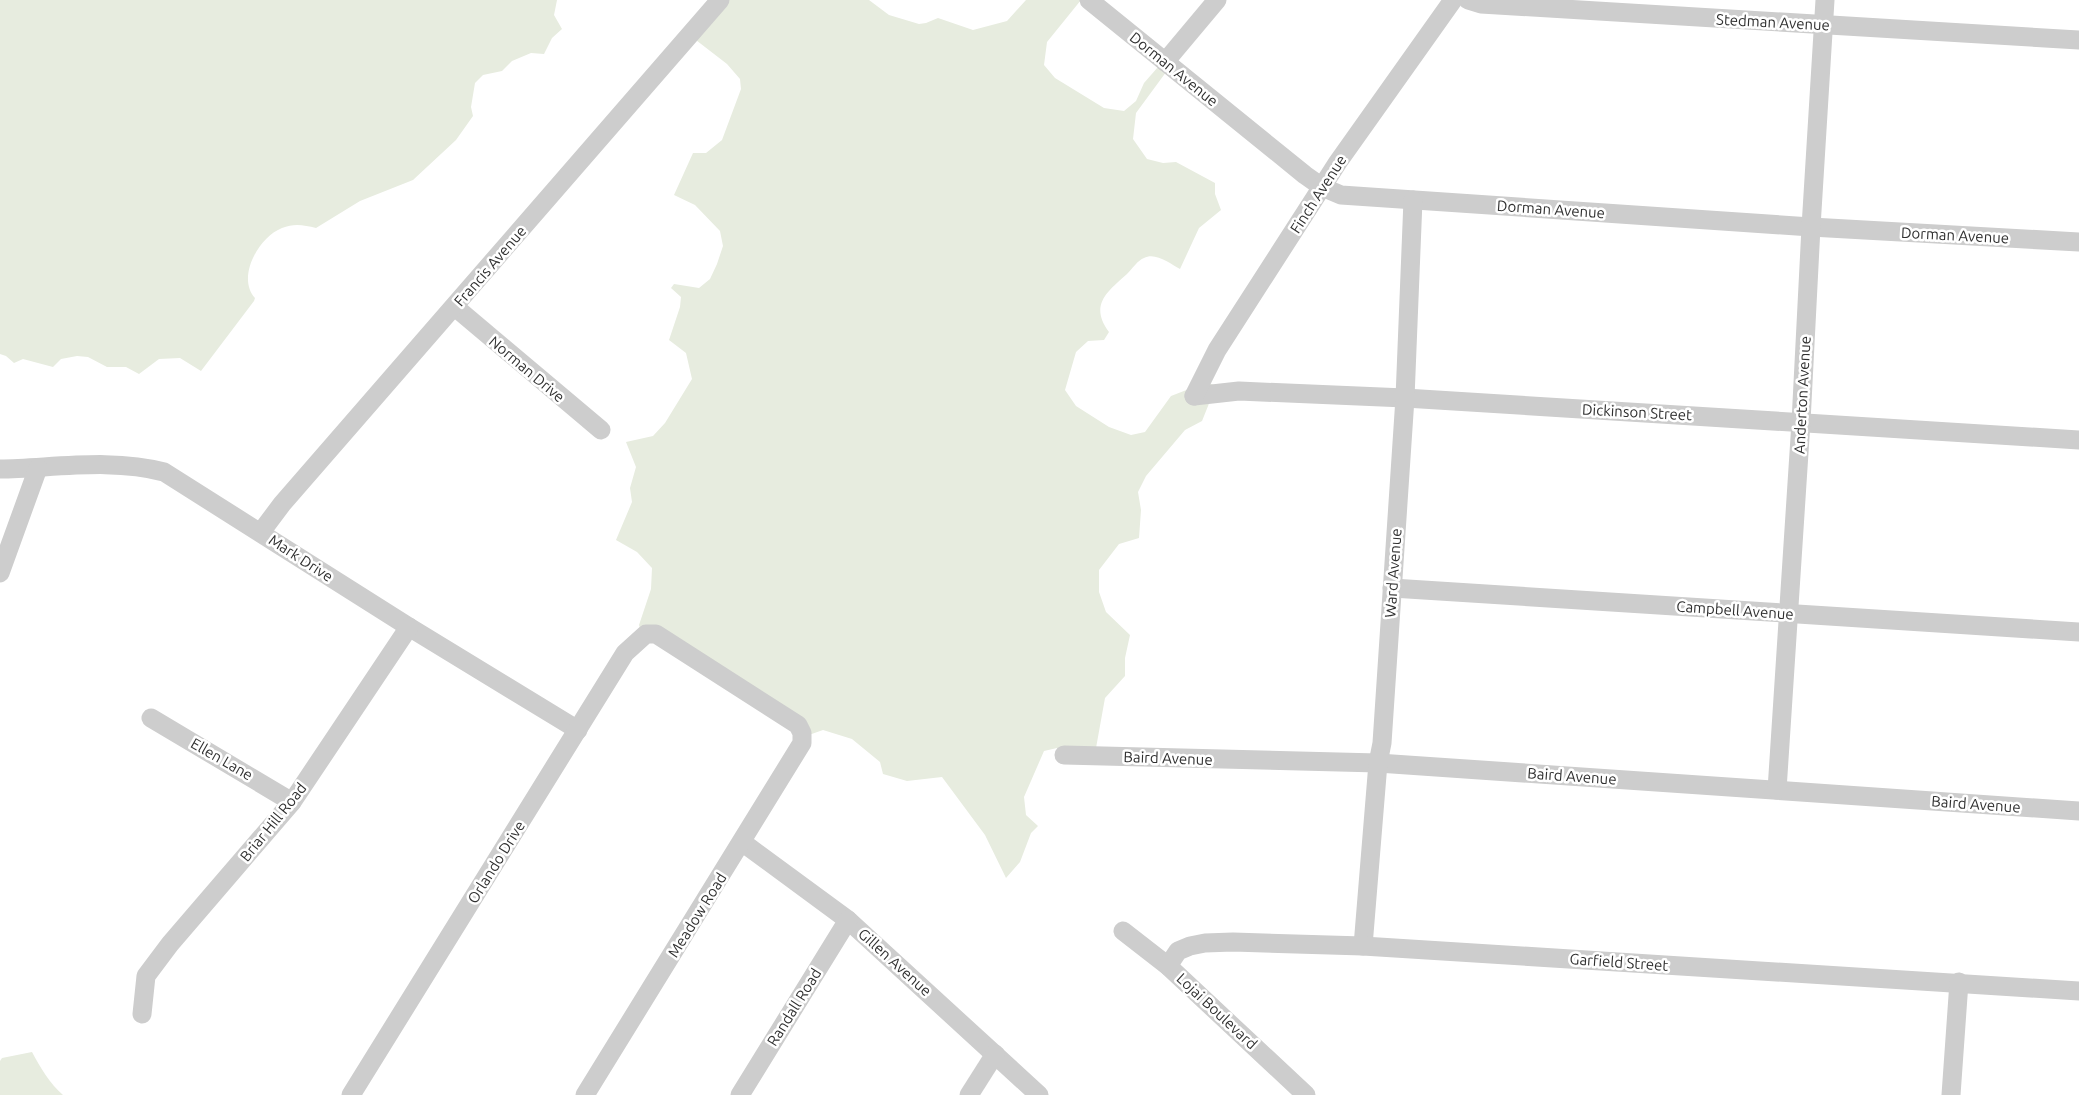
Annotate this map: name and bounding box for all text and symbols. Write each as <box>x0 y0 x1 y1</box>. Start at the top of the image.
street label: Stedman Avenue <box>1716 11 1830 33</box>
street label: Dorman Avenue <box>1127 28 1221 110</box>
street label: Finch Avenue <box>1286 152 1350 236</box>
street label: Dorman Avenue <box>1496 197 1606 221</box>
street label: Francis Avenue <box>451 222 529 310</box>
street label: Dorman Avenue <box>1901 224 2009 246</box>
street label: Norman Drive <box>486 333 568 405</box>
street label: Anderton Avenue <box>1790 336 1814 454</box>
street label: Dickinson Street <box>1582 401 1693 423</box>
street label: Ward Avenue <box>1381 528 1405 618</box>
street label: Mark Drive <box>266 531 336 585</box>
street label: Campbell Avenue <box>1676 597 1794 623</box>
street label: Ellen Lane <box>188 734 256 784</box>
street label: Baird Avenue <box>1123 748 1213 768</box>
street label: Baird Avenue <box>1527 764 1617 788</box>
street label: Briar Hill Road <box>236 779 310 865</box>
street label: Baird Avenue <box>1931 792 2021 816</box>
street label: Orlando Drive <box>464 818 528 906</box>
street label: Meadow Road <box>664 870 730 960</box>
street label: Gillen Avenue <box>855 925 935 999</box>
street label: Garfield Street <box>1569 950 1669 974</box>
street label: Randall Road <box>763 965 825 1049</box>
street label: Lojai Boulevard <box>1173 970 1261 1052</box>

